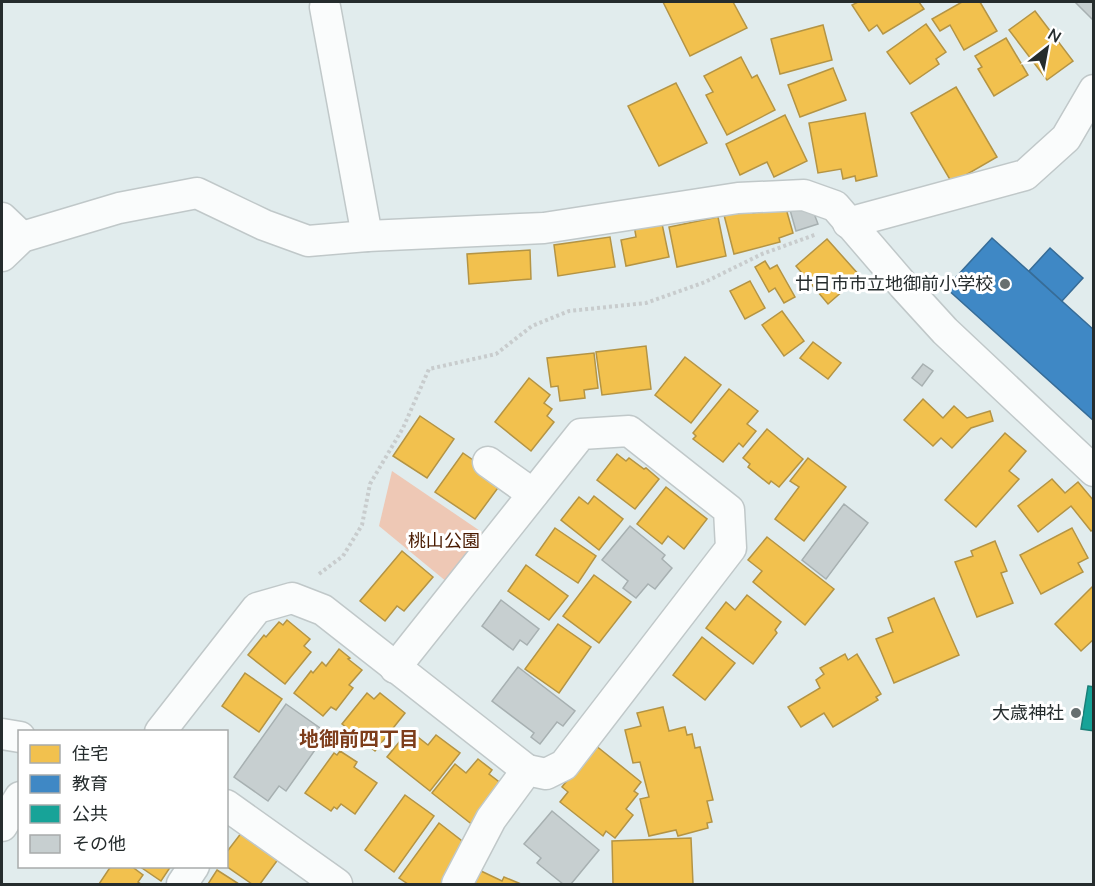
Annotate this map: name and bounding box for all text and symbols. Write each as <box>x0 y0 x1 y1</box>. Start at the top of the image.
north arrow <box>1017 18 1077 78</box>
text: N <box>1044 23 1065 47</box>
place label: 廿日市市立地御前小学校 <box>795 272 993 295</box>
marker: 廿日市市立地御前小学校 <box>998 277 1012 291</box>
park label: 桃山公園 <box>408 529 480 552</box>
place label: 大歳神社 <box>992 701 1064 724</box>
marker: 大歳神社 <box>1069 706 1083 720</box>
district label: 地御前四丁目 <box>299 726 419 751</box>
legend <box>18 730 228 868</box>
text: 住宅 <box>72 742 108 765</box>
text: 教育 <box>72 772 108 795</box>
text: 公共 <box>72 802 108 825</box>
text: その他 <box>72 832 126 855</box>

